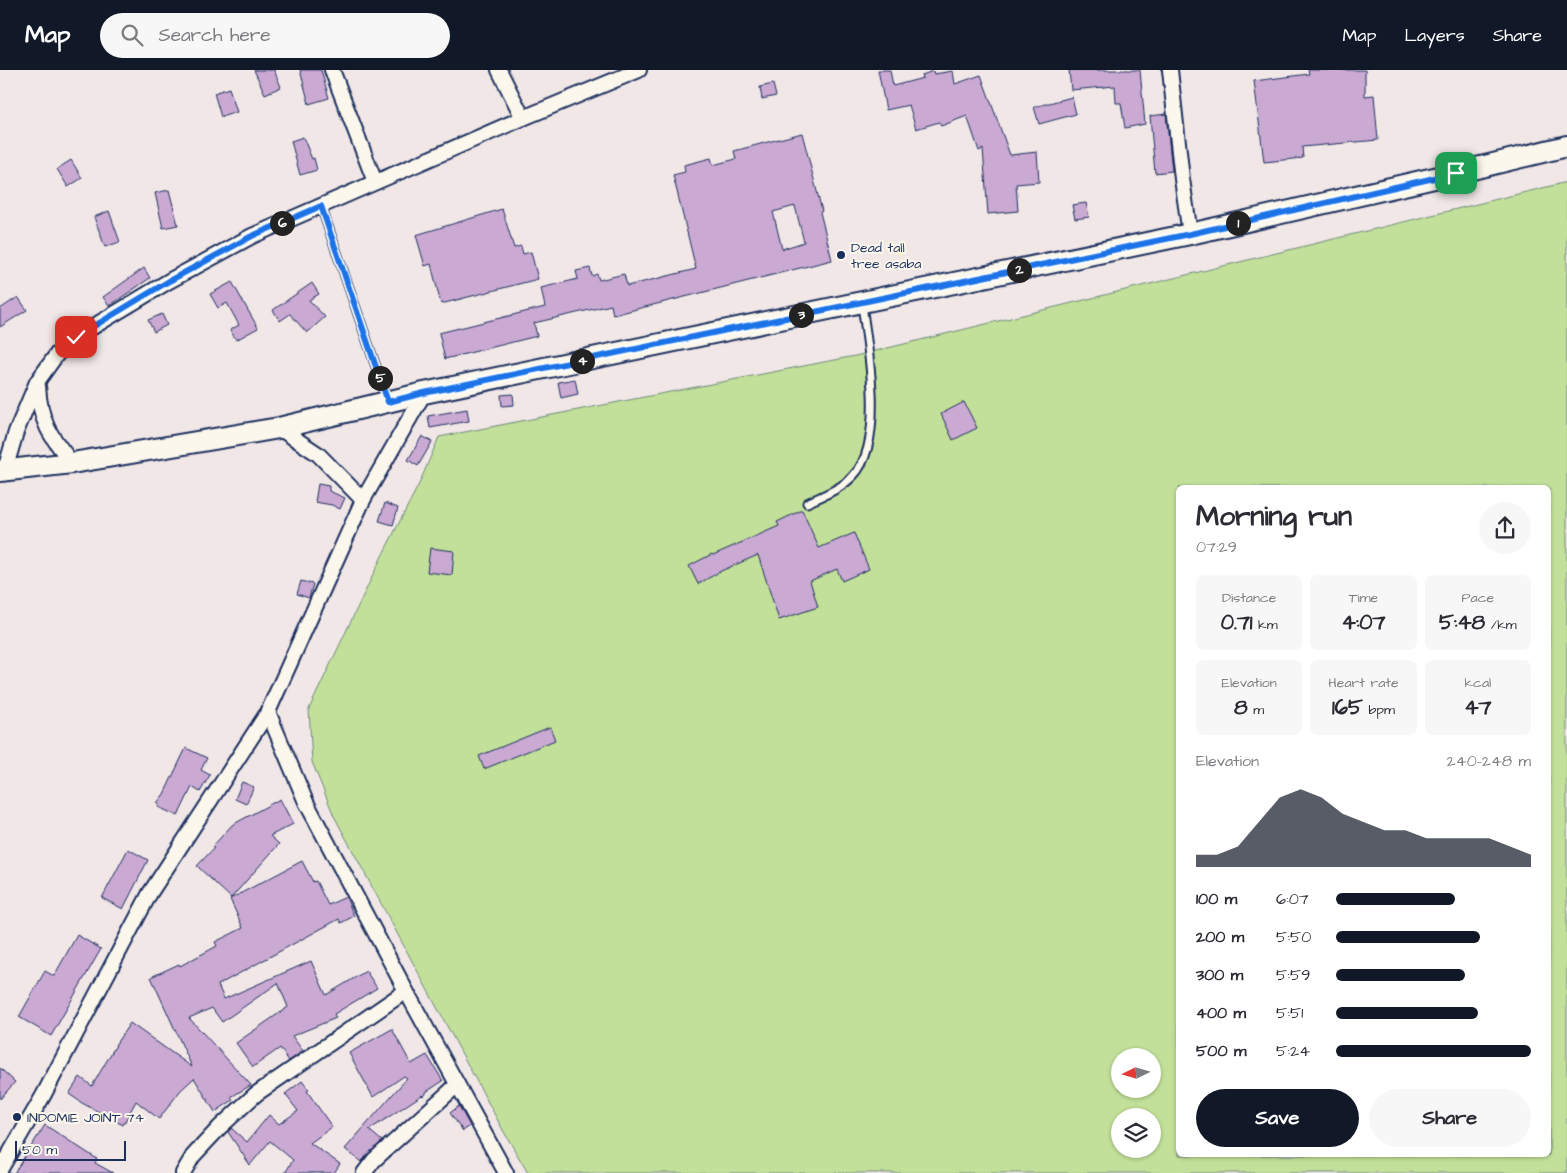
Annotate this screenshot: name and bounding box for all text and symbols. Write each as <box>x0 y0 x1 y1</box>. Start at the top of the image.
search box <box>100 13 450 58</box>
text: Map <box>25 18 70 52</box>
icon: search <box>118 21 146 49</box>
text: Search here <box>158 22 271 49</box>
text: Map <box>1342 23 1376 48</box>
text: Layers <box>1404 23 1465 48</box>
text: Share <box>1493 23 1542 48</box>
pin <box>1435 152 1477 194</box>
icon: arrive <box>1442 159 1470 187</box>
pin: 6 <box>270 210 294 236</box>
pin: 1 <box>1226 210 1250 236</box>
text: 6 <box>278 213 287 233</box>
text: 1 <box>1238 213 1239 233</box>
place label: Dead tall tree asaba <box>851 238 921 274</box>
marker: Dead tall tree asaba <box>835 249 847 261</box>
pin: 2 <box>1006 258 1032 282</box>
text: 2 <box>1015 260 1024 280</box>
pin: 3 <box>788 302 814 328</box>
text: 3 <box>798 305 805 325</box>
pin <box>55 316 97 358</box>
icon: check <box>62 323 90 351</box>
pin: 4 <box>570 348 594 374</box>
text: 4 <box>578 351 587 371</box>
pin: 5 <box>368 366 392 390</box>
text: 5 <box>376 368 385 388</box>
text: Morning run <box>1196 497 1352 536</box>
button: share <box>1479 502 1531 554</box>
text: 07:29 <box>1196 536 1237 558</box>
text: Distance <box>1222 588 1276 608</box>
text: Time <box>1349 588 1378 608</box>
text: Pace <box>1462 588 1494 608</box>
text: 0.71 <box>1221 608 1253 637</box>
text: 4:07 <box>1342 608 1385 637</box>
text: 5:48 <box>1439 608 1485 637</box>
text: km <box>1253 615 1278 635</box>
text: /km <box>1485 615 1517 635</box>
text: Elevation <box>1222 673 1277 693</box>
text: Heart rate <box>1328 673 1399 693</box>
text: kcal <box>1464 673 1491 693</box>
text: 8 <box>1234 693 1248 722</box>
text: 165 <box>1332 693 1363 722</box>
text: 47 <box>1464 693 1491 722</box>
text: m <box>1248 700 1264 720</box>
text: bpm <box>1363 700 1395 720</box>
text: Elevation <box>1196 750 1259 772</box>
text: 240–248 m <box>1447 750 1531 772</box>
text: 100 m <box>1196 888 1237 910</box>
text: 6:07 <box>1276 888 1309 910</box>
text: 200 m <box>1196 926 1244 948</box>
text: 5:50 <box>1276 926 1311 948</box>
text: 300 m <box>1196 964 1243 986</box>
text: 5:59 <box>1276 964 1310 986</box>
text: 400 m <box>1196 1002 1246 1024</box>
text: 5:51 <box>1276 1002 1303 1024</box>
text: 500 m <box>1196 1040 1246 1062</box>
text: 5:24 <box>1276 1040 1310 1062</box>
north arrow <box>1111 1048 1161 1098</box>
map controls <box>1111 1048 1161 1158</box>
button: Save <box>1196 1089 1359 1147</box>
button: Share <box>1369 1089 1531 1147</box>
place label: INDOMIE JOINT 74 <box>27 1108 145 1128</box>
button: layers <box>1111 1108 1161 1158</box>
marker: INDOMIE JOINT 74 <box>11 1111 23 1123</box>
scale bar <box>15 1138 126 1161</box>
text: 50 m <box>22 1140 57 1160</box>

